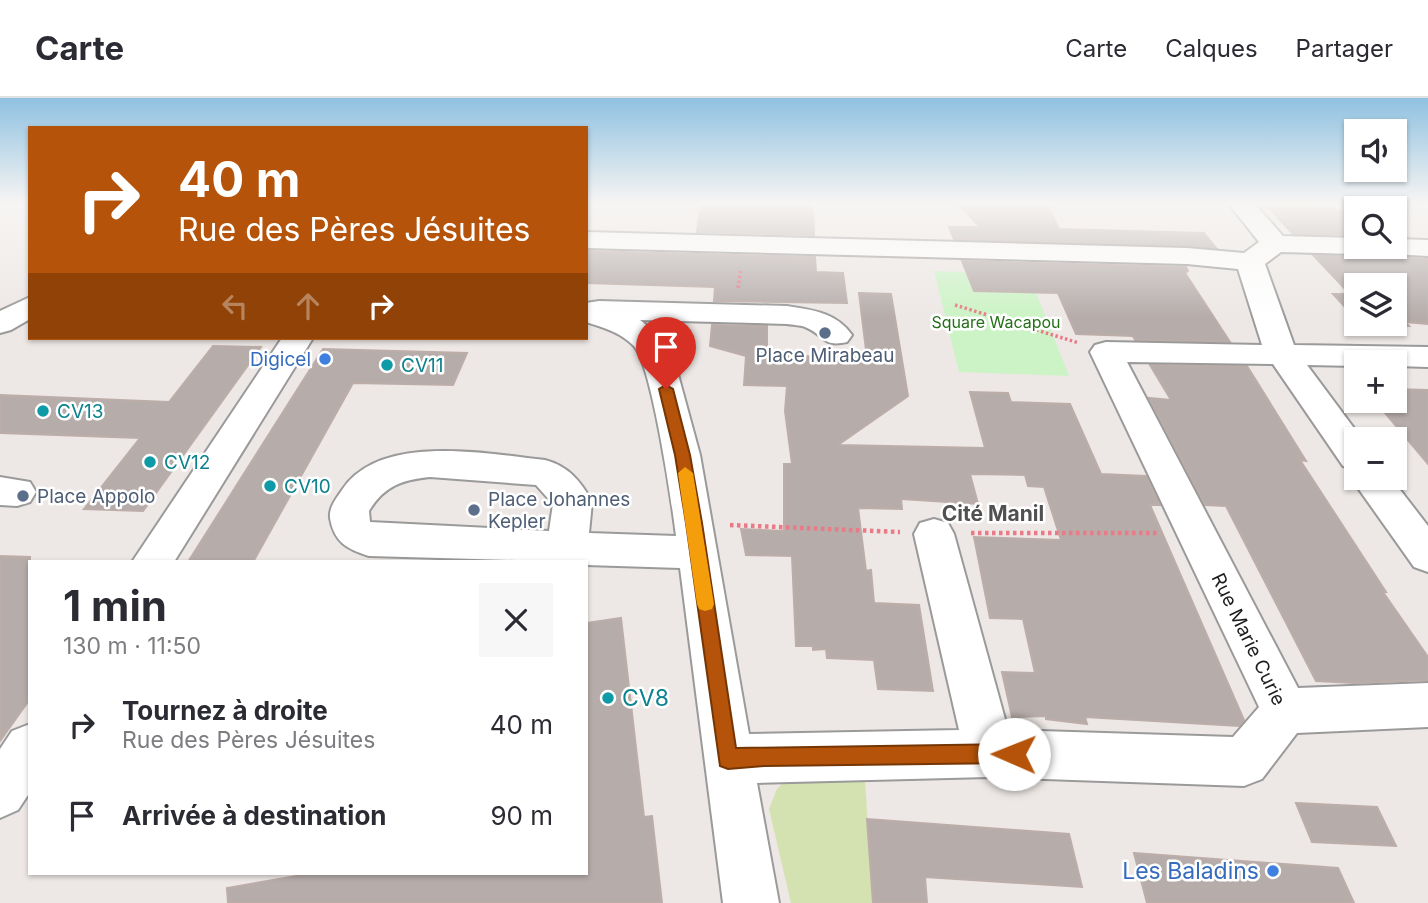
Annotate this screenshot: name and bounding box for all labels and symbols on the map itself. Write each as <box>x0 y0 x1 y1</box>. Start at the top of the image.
park label: Square Wacapou <box>931 312 1061 332</box>
pin <box>636 317 696 389</box>
marker: Place Mirabeau <box>817 325 833 341</box>
place label: Place Mirabeau <box>755 344 895 367</box>
place label: Digicel <box>250 348 311 371</box>
marker: Digicel <box>317 351 333 367</box>
place label: CV11 <box>401 354 443 377</box>
marker: CV11 <box>379 357 395 373</box>
place label: CV13 <box>57 400 103 423</box>
marker: CV13 <box>35 403 51 419</box>
place label: CV12 <box>164 451 210 474</box>
marker: CV12 <box>142 454 158 470</box>
place label: CV10 <box>284 475 331 498</box>
marker: CV10 <box>262 478 278 494</box>
place label: Place Appolo <box>37 485 155 508</box>
marker: Place Appolo <box>15 488 31 504</box>
place label: Place Johannes Kepler <box>488 488 630 533</box>
district label: Cité Manil <box>942 501 1044 526</box>
marker: Place Johannes Kepler <box>466 502 482 518</box>
street label: Rue Marie Curie <box>1207 569 1291 709</box>
place label: CV8 <box>622 684 669 712</box>
marker: CV8 <box>600 690 616 706</box>
position arrow <box>977 717 1051 791</box>
place label: Les Baladins <box>1122 857 1259 885</box>
marker: Les Baladins <box>1265 863 1281 879</box>

